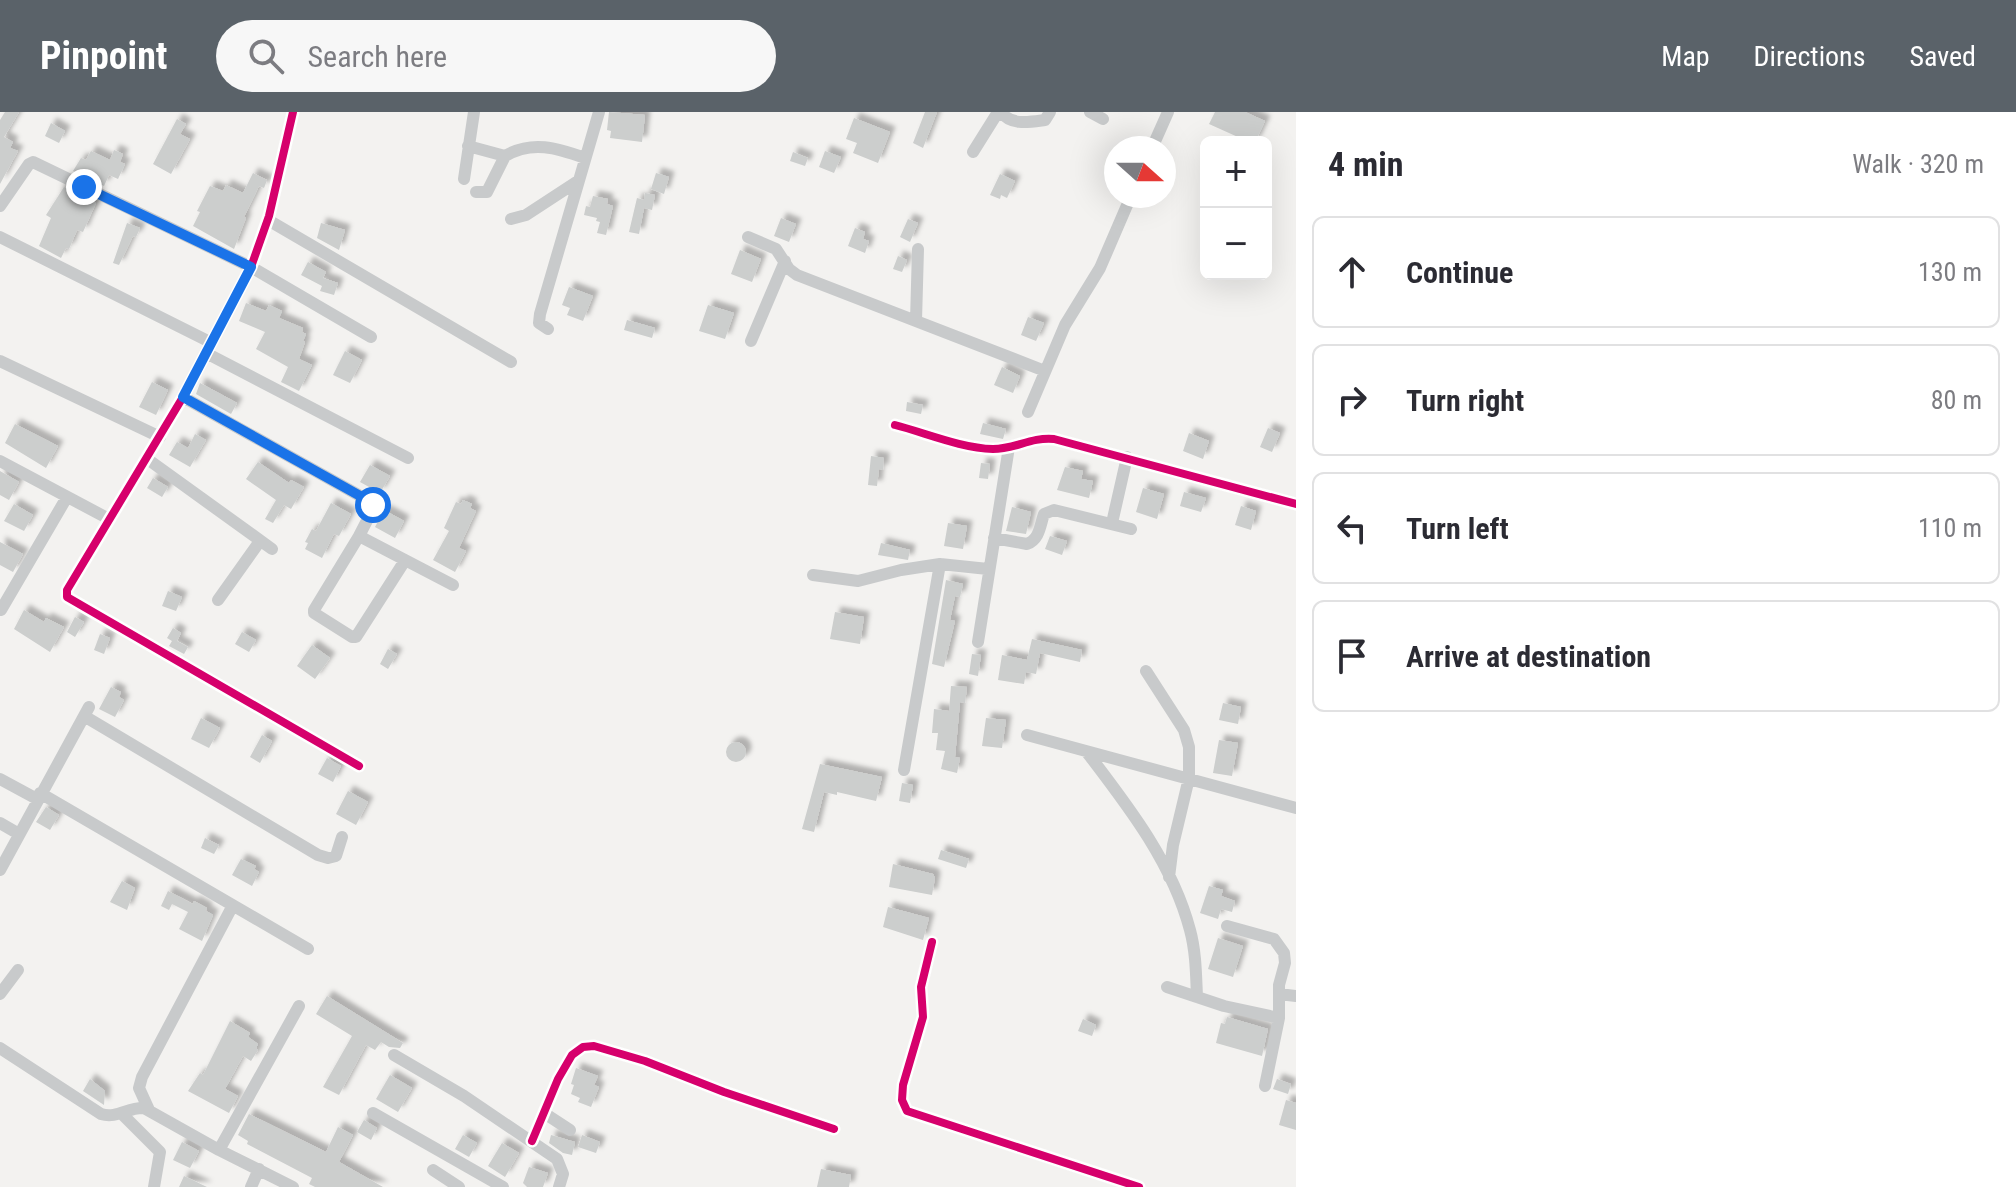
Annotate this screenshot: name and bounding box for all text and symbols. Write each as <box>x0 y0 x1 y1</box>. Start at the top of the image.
search box <box>216 20 776 92</box>
text: Pinpoint <box>40 34 168 78</box>
icon: search <box>244 34 288 78</box>
text: Search here <box>308 39 447 74</box>
text: Map <box>1661 40 1710 73</box>
text: Directions <box>1754 40 1865 73</box>
text: Saved <box>1909 40 1976 73</box>
north arrow <box>1104 136 1176 208</box>
map controls <box>1200 136 1272 280</box>
button: + <box>1200 136 1272 208</box>
text: 4 min <box>1328 144 1404 184</box>
text: Walk · 320 m <box>1852 149 1984 179</box>
route end <box>66 169 102 205</box>
button: − <box>1200 208 1272 280</box>
icon: ahead <box>1330 250 1374 294</box>
text: Continue <box>1406 255 1513 290</box>
text: 130 m <box>1918 257 1982 287</box>
icon: right <box>1330 378 1374 422</box>
text: Turn right <box>1406 383 1524 418</box>
text: 80 m <box>1931 385 1982 415</box>
route start <box>355 487 391 523</box>
icon: left <box>1330 506 1374 550</box>
text: Turn left <box>1406 511 1509 546</box>
text: 110 m <box>1918 513 1982 543</box>
icon: arrive <box>1330 634 1374 678</box>
text: Arrive at destination <box>1406 639 1651 674</box>

